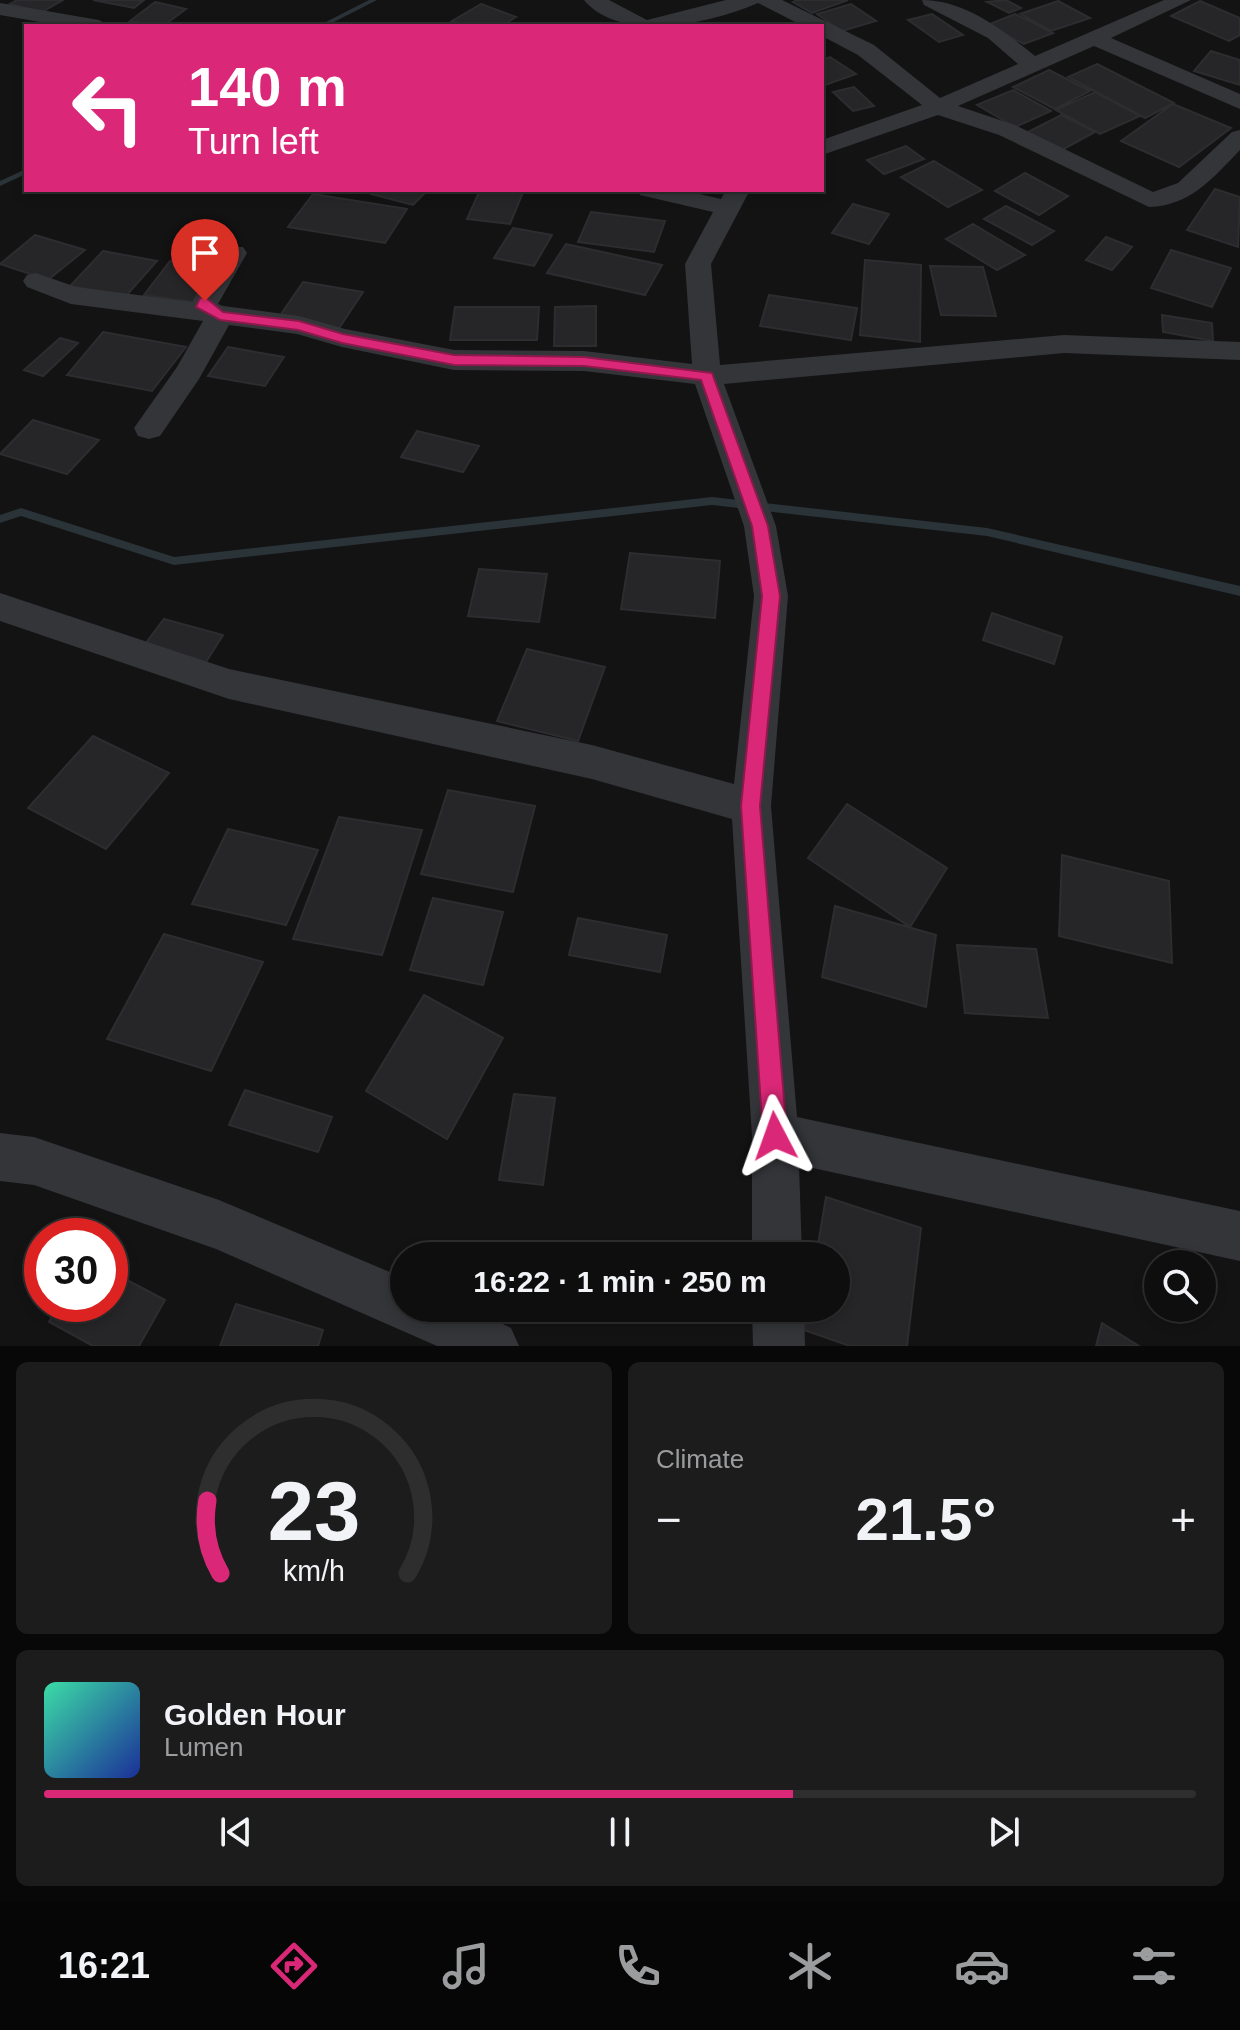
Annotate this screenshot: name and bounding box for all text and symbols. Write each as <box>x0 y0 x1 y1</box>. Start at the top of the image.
text: 140 m <box>188 55 347 118</box>
icon: left <box>56 56 160 160</box>
text: Turn left <box>188 121 319 162</box>
pin <box>171 219 239 301</box>
icon: arrive <box>183 231 227 275</box>
position arrow <box>733 1094 817 1178</box>
speed limit sign: 30 <box>24 1218 128 1322</box>
map controls <box>1144 1250 1216 1322</box>
button: search <box>1144 1250 1216 1322</box>
text: 16:22 · 1 min · 250 m <box>473 1265 767 1298</box>
text: Climate <box>656 1444 744 1474</box>
text: 23 <box>268 1465 360 1558</box>
text: 21.5° <box>856 1486 996 1553</box>
text: − <box>656 1495 682 1544</box>
text: + <box>1170 1495 1196 1544</box>
text: km/h <box>283 1555 345 1587</box>
text: Golden Hour <box>164 1698 346 1731</box>
text: Lumen <box>164 1732 244 1762</box>
icon: previous <box>214 1810 258 1854</box>
icon: pause <box>598 1810 642 1854</box>
icon: next <box>982 1810 1026 1854</box>
icon: directions <box>266 1938 322 1994</box>
icon: music <box>438 1938 494 1994</box>
icon: phone <box>610 1938 666 1994</box>
icon: climate <box>782 1938 838 1994</box>
icon: car <box>954 1938 1010 1994</box>
icon: filters <box>1126 1938 1182 1994</box>
text: 16:21 <box>58 1945 150 1986</box>

